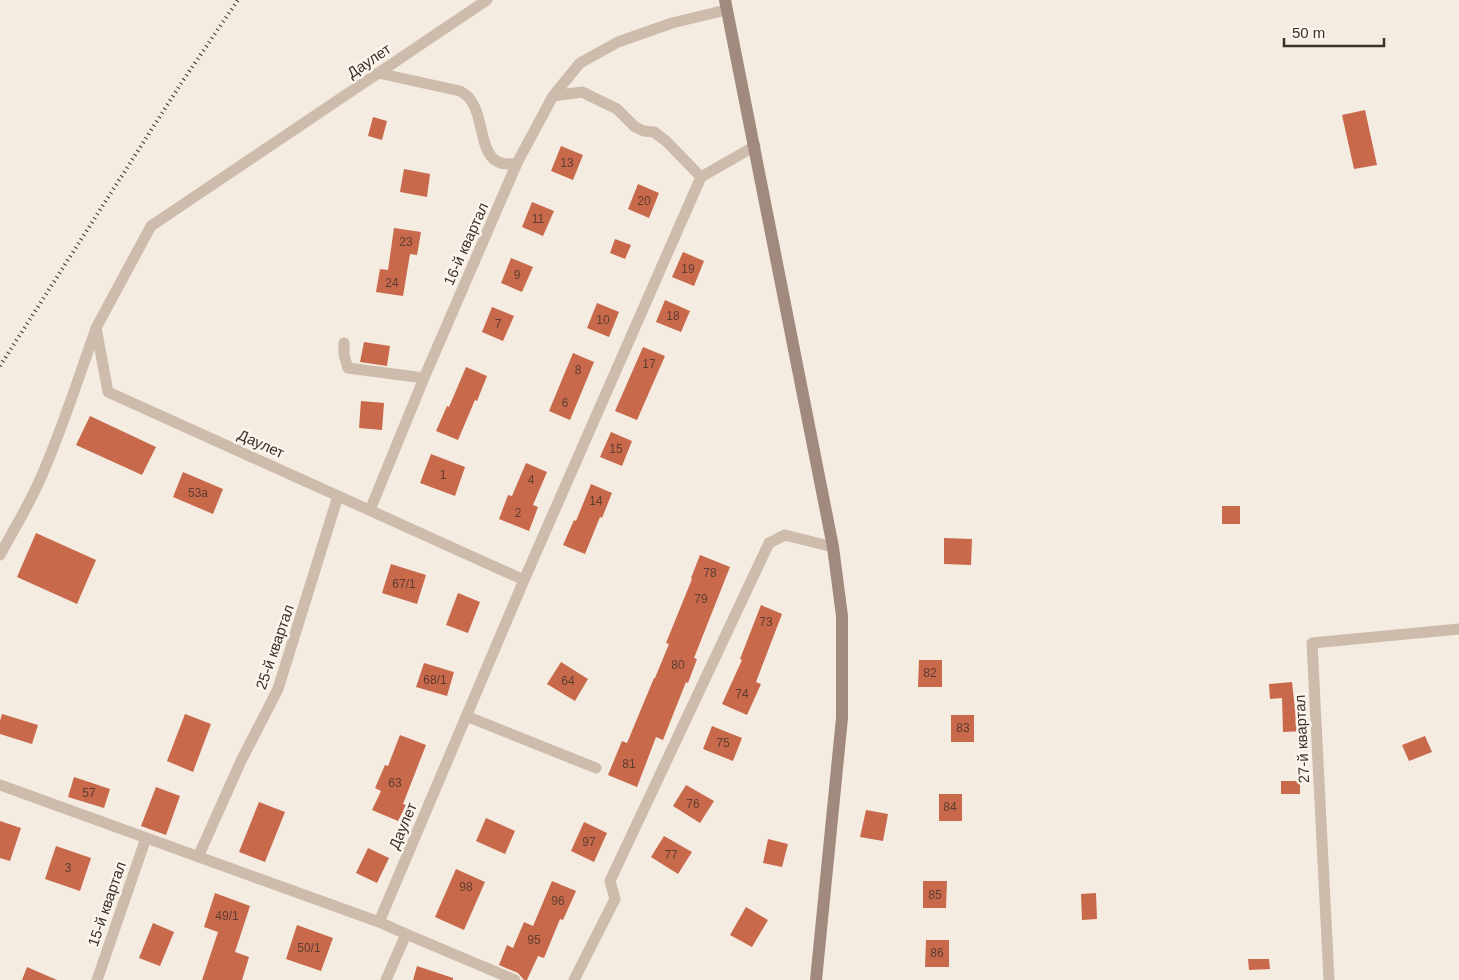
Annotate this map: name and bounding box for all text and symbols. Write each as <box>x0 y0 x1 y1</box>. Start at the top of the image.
scale bar <box>1284 15 1384 47</box>
text: 50 m <box>1292 24 1325 41</box>
street label: Даулет <box>344 40 394 81</box>
house number: 13 <box>560 156 574 170</box>
house number: 20 <box>637 194 651 208</box>
street label: 16-й квартал <box>440 200 491 288</box>
house number: 11 <box>532 212 545 226</box>
house number: 23 <box>399 235 413 249</box>
house number: 19 <box>681 262 695 276</box>
house number: 9 <box>514 268 521 282</box>
house number: 24 <box>385 276 399 290</box>
house number: 18 <box>666 309 680 323</box>
house number: 10 <box>596 313 610 327</box>
house number: 7 <box>495 317 502 331</box>
house number: 17 <box>642 357 656 371</box>
house number: 8 <box>575 363 582 377</box>
house number: 6 <box>562 396 569 410</box>
street label: Даулет <box>235 426 287 461</box>
house number: 15 <box>609 442 623 456</box>
house number: 1 <box>440 468 447 482</box>
house number: 4 <box>528 473 535 487</box>
house number: 53а <box>188 486 208 500</box>
house number: 14 <box>589 494 603 508</box>
house number: 2 <box>515 506 522 520</box>
house number: 78 <box>703 566 717 580</box>
house number: 67/1 <box>392 577 416 591</box>
house number: 79 <box>694 592 708 606</box>
street label: 25-й квартал <box>252 602 297 692</box>
house number: 73 <box>759 615 773 629</box>
house number: 80 <box>671 658 685 672</box>
house number: 82 <box>923 666 937 680</box>
house number: 68/1 <box>423 673 447 687</box>
house number: 64 <box>561 674 575 688</box>
house number: 74 <box>735 687 749 701</box>
street label: 27-й квартал <box>1291 694 1312 784</box>
house number: 83 <box>956 721 970 735</box>
house number: 75 <box>716 736 730 750</box>
house number: 81 <box>622 757 636 771</box>
house number: 63 <box>388 776 402 790</box>
house number: 57 <box>82 786 96 800</box>
house number: 76 <box>686 797 700 811</box>
street label: Даулет <box>385 800 420 852</box>
house number: 84 <box>943 800 957 814</box>
house number: 97 <box>582 835 596 849</box>
house number: 77 <box>664 848 678 862</box>
street label: 15-й квартал <box>84 859 129 949</box>
house number: 3 <box>65 861 72 875</box>
house number: 98 <box>459 880 473 894</box>
house number: 85 <box>928 888 942 902</box>
house number: 96 <box>551 894 565 908</box>
house number: 49/1 <box>215 909 239 923</box>
house number: 95 <box>527 933 541 947</box>
house number: 50/1 <box>297 941 321 955</box>
house number: 86 <box>930 946 944 960</box>

